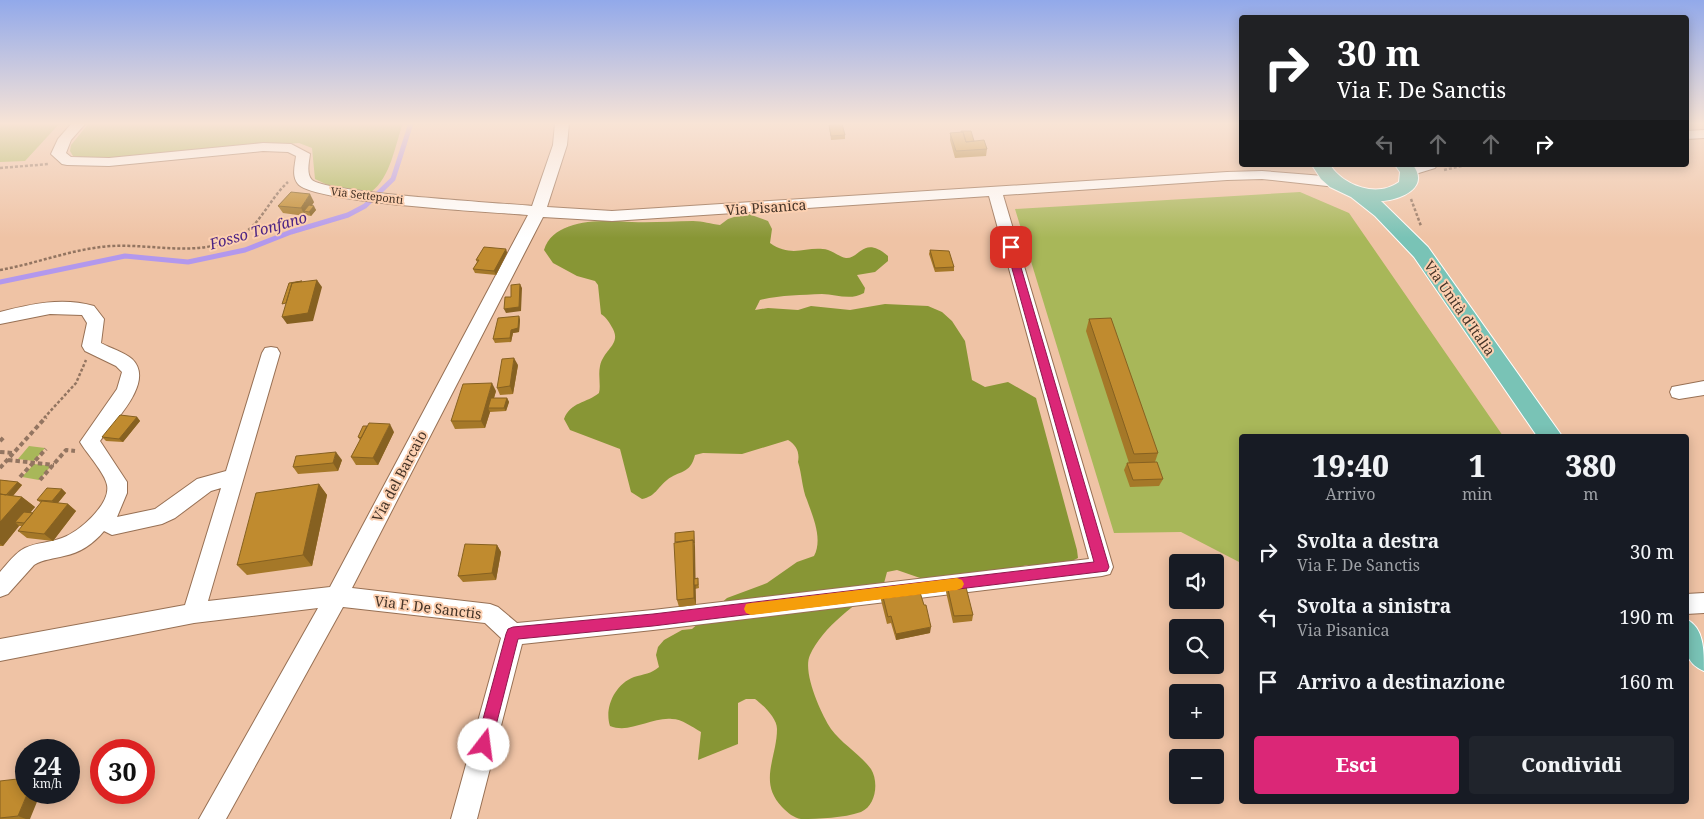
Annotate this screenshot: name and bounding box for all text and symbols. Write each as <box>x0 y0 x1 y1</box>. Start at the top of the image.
text: 30 m <box>1337 29 1420 76</box>
icon: right <box>1254 35 1319 100</box>
text: Via F. De Sanctis <box>1337 74 1506 104</box>
icon: left <box>1371 130 1399 158</box>
icon: ahead <box>1424 130 1452 158</box>
icon: ahead <box>1477 130 1505 158</box>
icon: right <box>1530 130 1558 158</box>
street label: Via Setteponti <box>330 183 405 207</box>
street label: Via Pisanica <box>725 195 807 219</box>
water label: Fosso Tonfano <box>206 207 309 254</box>
pin <box>990 226 1032 268</box>
icon: arrive <box>997 233 1025 261</box>
street label: Via Unità d'Italia <box>1420 257 1500 359</box>
street label: Via del Barcaio <box>367 427 431 525</box>
text: 19:40 <box>1312 445 1389 486</box>
text: 1 <box>1469 445 1486 486</box>
text: 380 <box>1565 445 1616 486</box>
text: Arrivo <box>1325 483 1375 505</box>
text: min <box>1462 483 1492 505</box>
text: m <box>1583 483 1598 505</box>
text: Svolta a destra <box>1297 528 1439 554</box>
icon: right <box>1254 538 1282 566</box>
text: 30 m <box>1630 539 1674 565</box>
map controls <box>1169 554 1224 804</box>
button: sound <box>1169 554 1224 609</box>
text: Via F. De Sanctis <box>1297 554 1420 576</box>
street label: Via F. De Sanctis <box>373 591 483 623</box>
text: Svolta a sinistra <box>1297 593 1451 619</box>
icon: left <box>1254 603 1282 631</box>
text: 190 m <box>1619 604 1674 630</box>
button: search <box>1169 619 1224 674</box>
text: Via Pisanica <box>1297 619 1389 641</box>
icon: arrive <box>1254 668 1282 696</box>
text: Arrivo a destinazione <box>1297 669 1505 695</box>
text: 160 m <box>1619 669 1674 695</box>
button: + <box>1169 684 1224 739</box>
position arrow <box>457 718 509 770</box>
button: Esci <box>1254 736 1459 794</box>
button: Condividi <box>1469 736 1674 794</box>
speed limit sign: 30 <box>90 739 155 804</box>
text: 24 <box>33 748 62 782</box>
button: − <box>1169 749 1224 804</box>
text: km/h <box>33 775 62 792</box>

